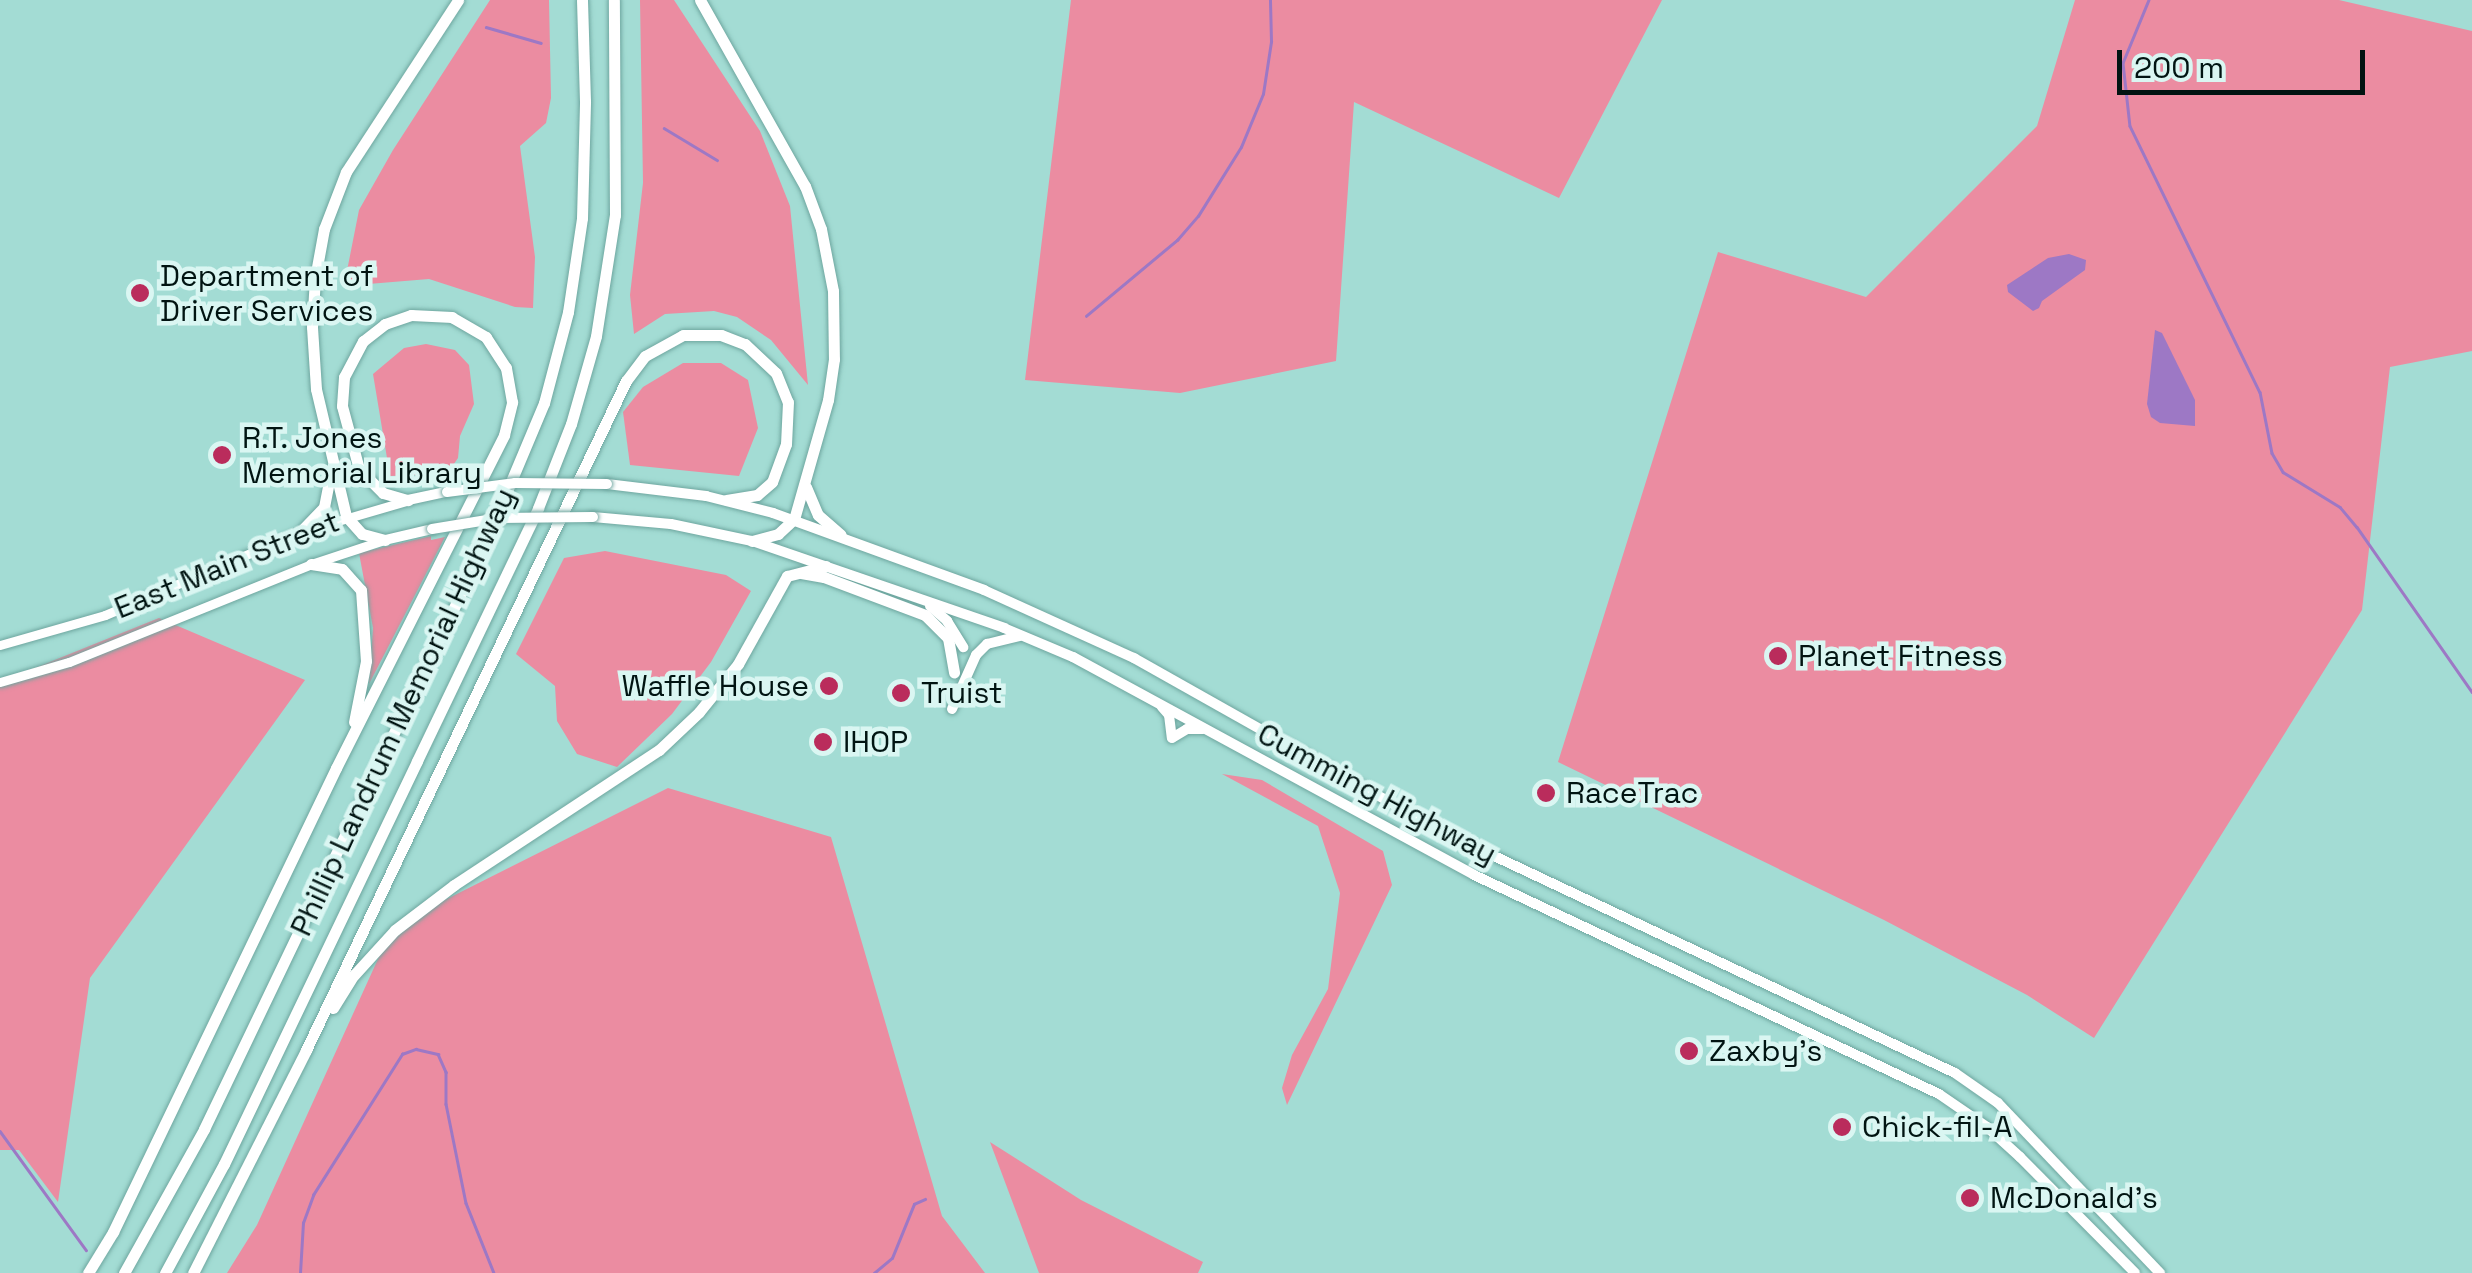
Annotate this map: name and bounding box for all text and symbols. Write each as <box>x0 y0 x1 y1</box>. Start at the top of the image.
scale bar <box>2122 30 2370 92</box>
text: 200 m <box>2134 48 2224 87</box>
place label: Department of Driver Services <box>160 258 374 328</box>
marker: Department of Driver Services <box>129 282 151 304</box>
place label: R.T. Jones Memorial Library <box>242 420 482 490</box>
marker: R.T. Jones Memorial Library <box>211 444 233 466</box>
street label: Phillip Landrum Memorial Highway <box>283 482 523 942</box>
street label: East Main Street <box>109 503 345 627</box>
place label: Planet Fitness <box>1798 638 2003 674</box>
marker: Planet Fitness <box>1767 645 1789 667</box>
place label: Waffle House <box>622 668 809 704</box>
marker: Waffle House <box>818 675 840 697</box>
place label: Truist <box>921 675 1003 711</box>
marker: Truist <box>890 682 912 704</box>
street label: Cumming Highway <box>1251 716 1503 872</box>
place label: IHOP <box>843 724 908 760</box>
marker: IHOP <box>812 731 834 753</box>
place label: RaceTrac <box>1566 775 1698 811</box>
marker: RaceTrac <box>1535 782 1557 804</box>
place label: Zaxby's <box>1709 1033 1822 1069</box>
marker: Zaxby's <box>1678 1040 1700 1062</box>
place label: Chick-fil-A <box>1862 1109 2012 1145</box>
marker: Chick-fil-A <box>1831 1116 1853 1138</box>
place label: McDonald's <box>1990 1180 2158 1216</box>
marker: McDonald's <box>1959 1187 1981 1209</box>

